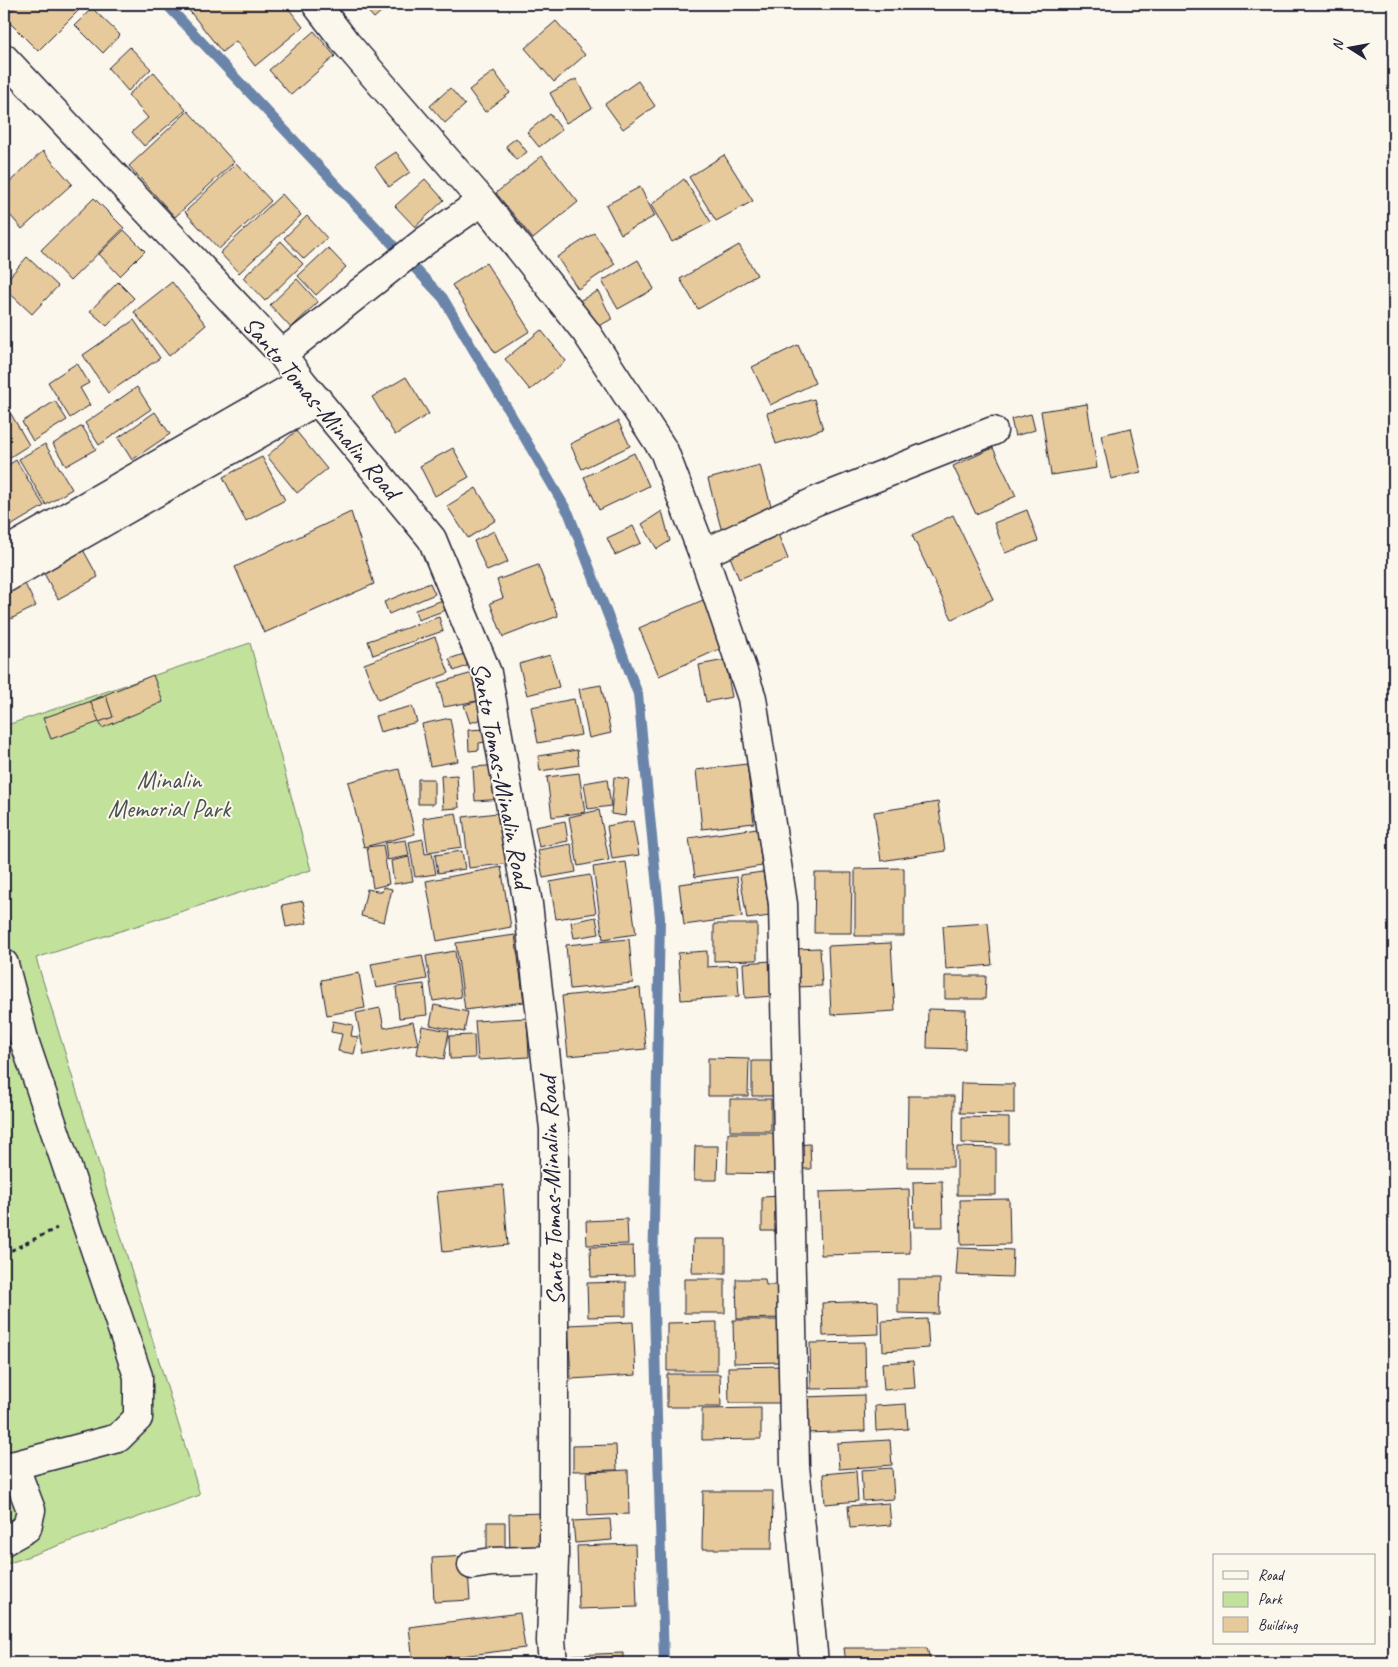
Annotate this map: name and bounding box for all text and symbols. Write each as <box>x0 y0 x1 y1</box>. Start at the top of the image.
north arrow <box>1326 22 1376 72</box>
text: N <box>1329 37 1347 51</box>
street label: Santo Tomas-Minalin Road <box>235 310 410 509</box>
street label: Santo Tomas-Minalin Road <box>463 660 539 895</box>
park label: Minalin Memorial Park <box>108 764 232 825</box>
street label: Santo Tomas-Minalin Road <box>532 1072 572 1306</box>
legend <box>1213 1554 1376 1644</box>
text: Road <box>1258 1566 1285 1585</box>
text: Park <box>1258 1590 1283 1609</box>
text: Building <box>1258 1616 1298 1635</box>

